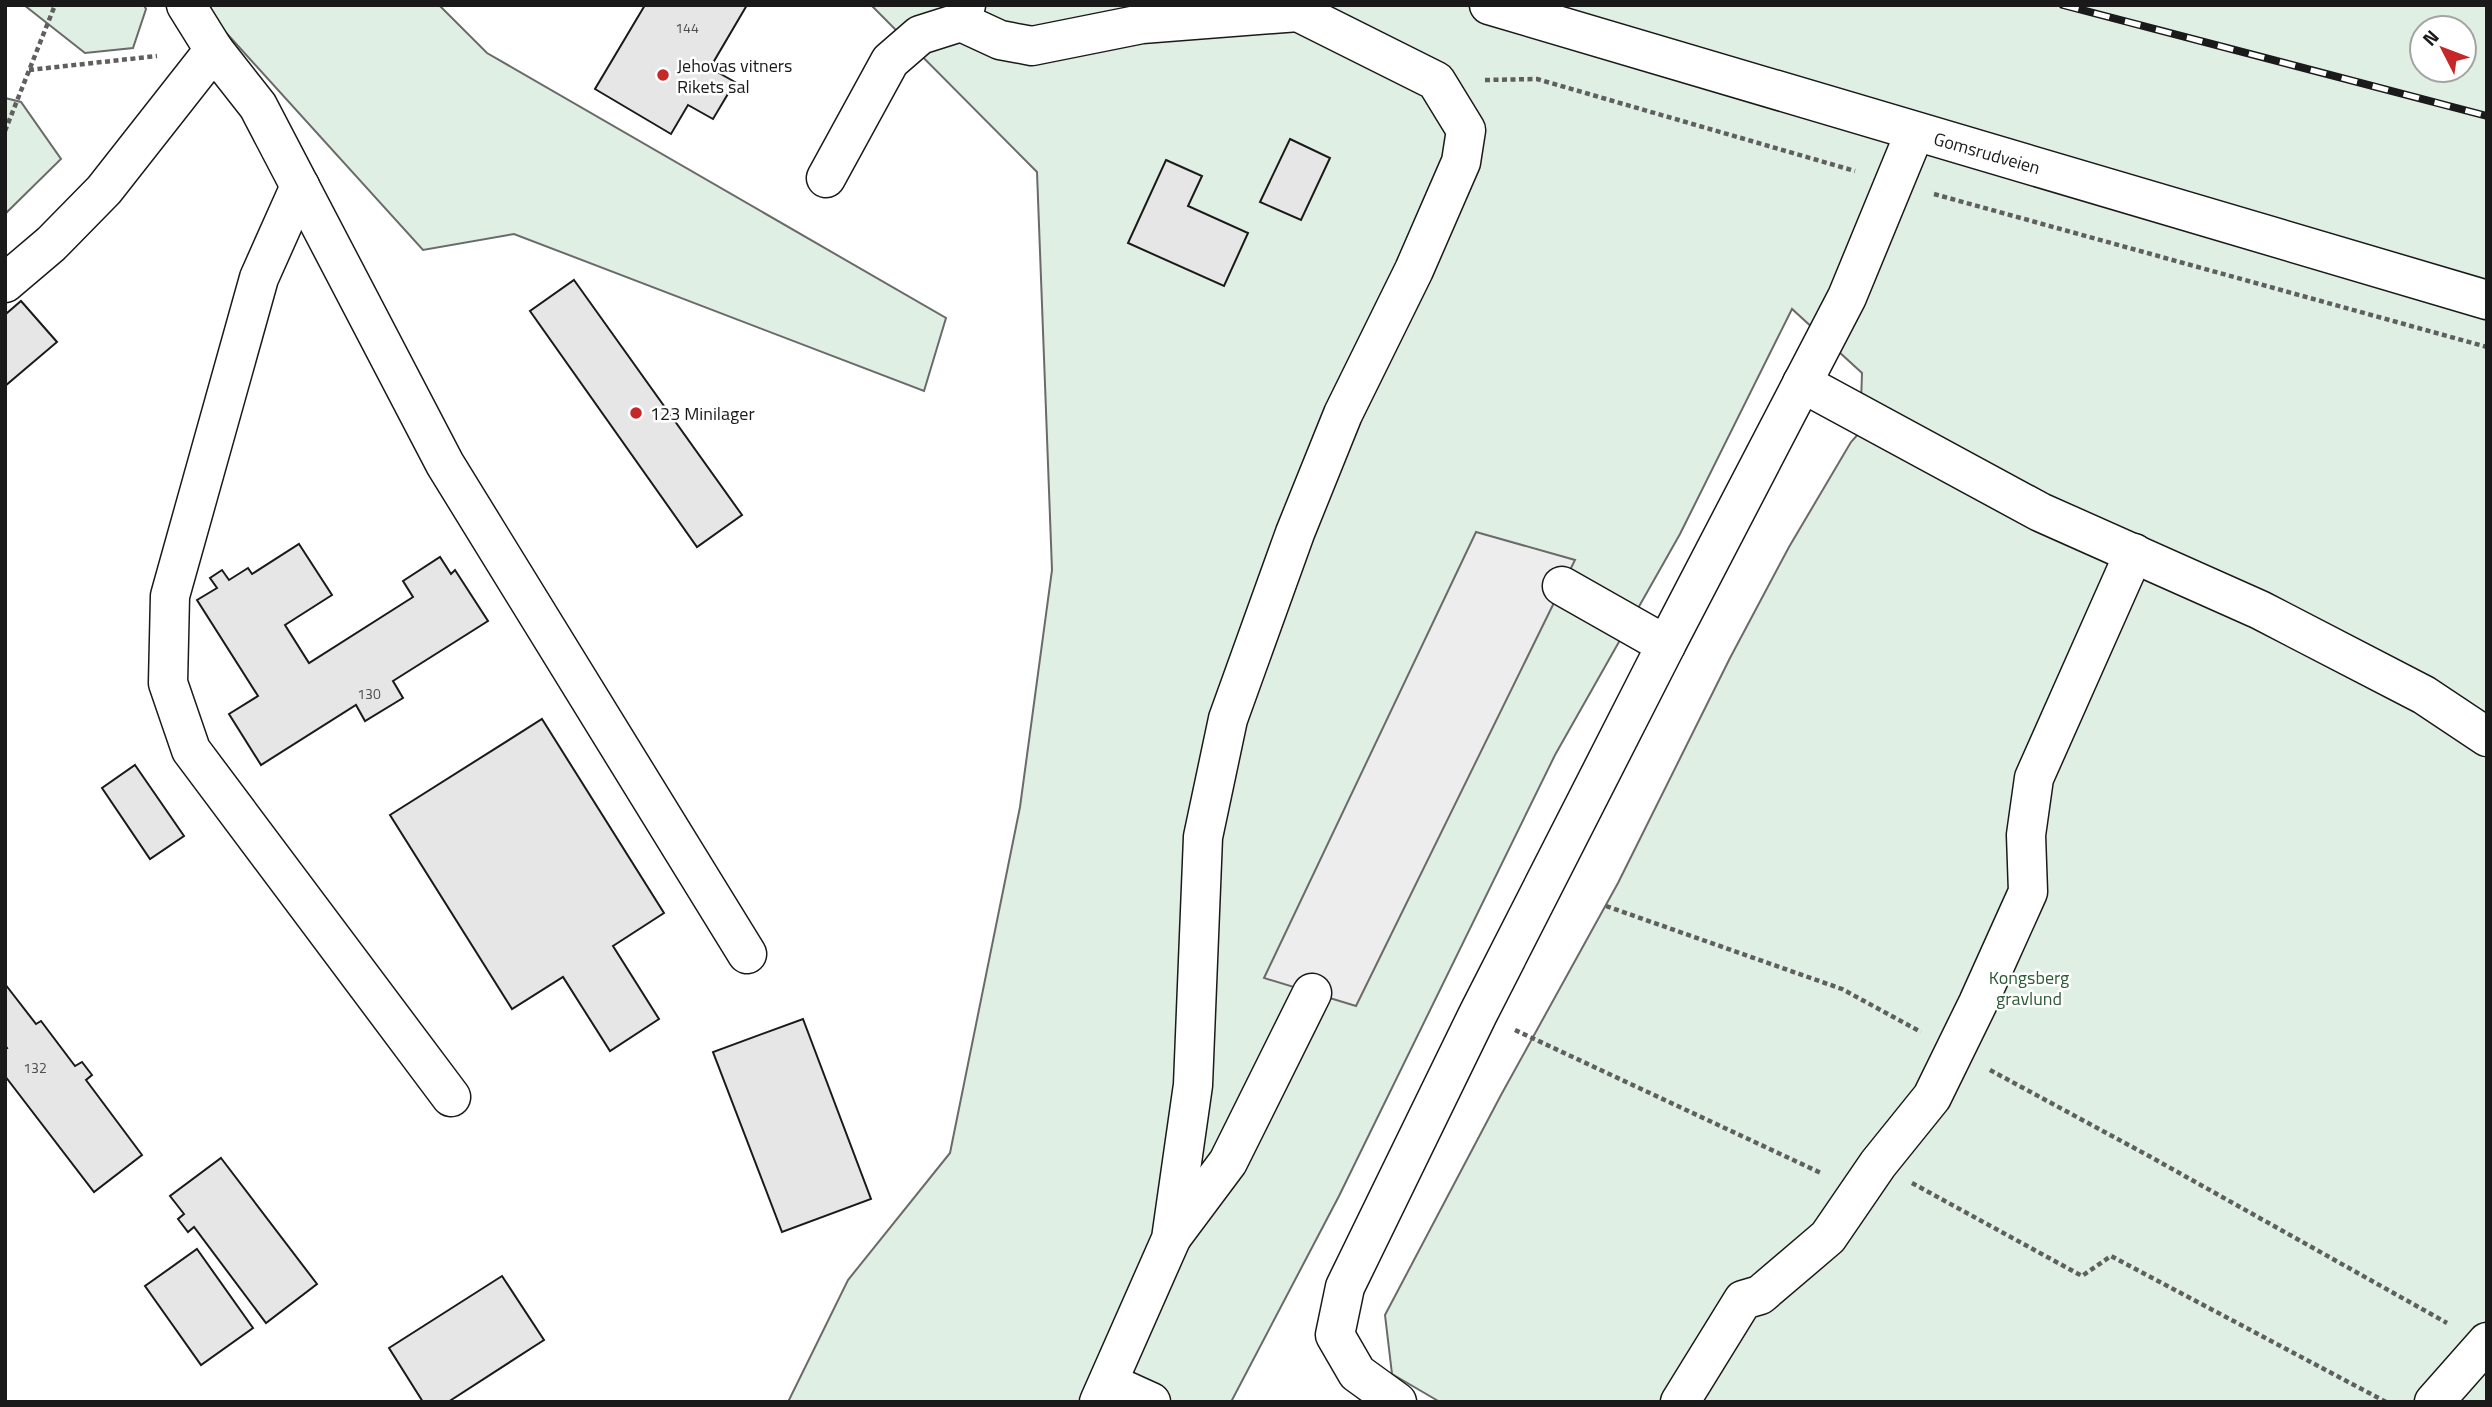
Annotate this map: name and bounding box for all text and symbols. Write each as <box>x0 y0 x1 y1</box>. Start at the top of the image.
north arrow <box>2408 14 2478 84</box>
house number: 144 <box>675 17 699 38</box>
text: N <box>2415 23 2445 52</box>
place label: Jehovas vitners Rikets sal <box>677 52 792 100</box>
marker: Jehovas vitners Rikets sal <box>655 67 671 83</box>
street label: Gomsrudveien <box>1931 125 2043 181</box>
place label: 123 Minilager <box>650 400 755 427</box>
marker: 123 Minilager <box>628 405 644 421</box>
house number: 130 <box>357 683 381 704</box>
park label: Kongsberg gravlund <box>1989 964 2069 1012</box>
house number: 132 <box>23 1057 47 1078</box>

